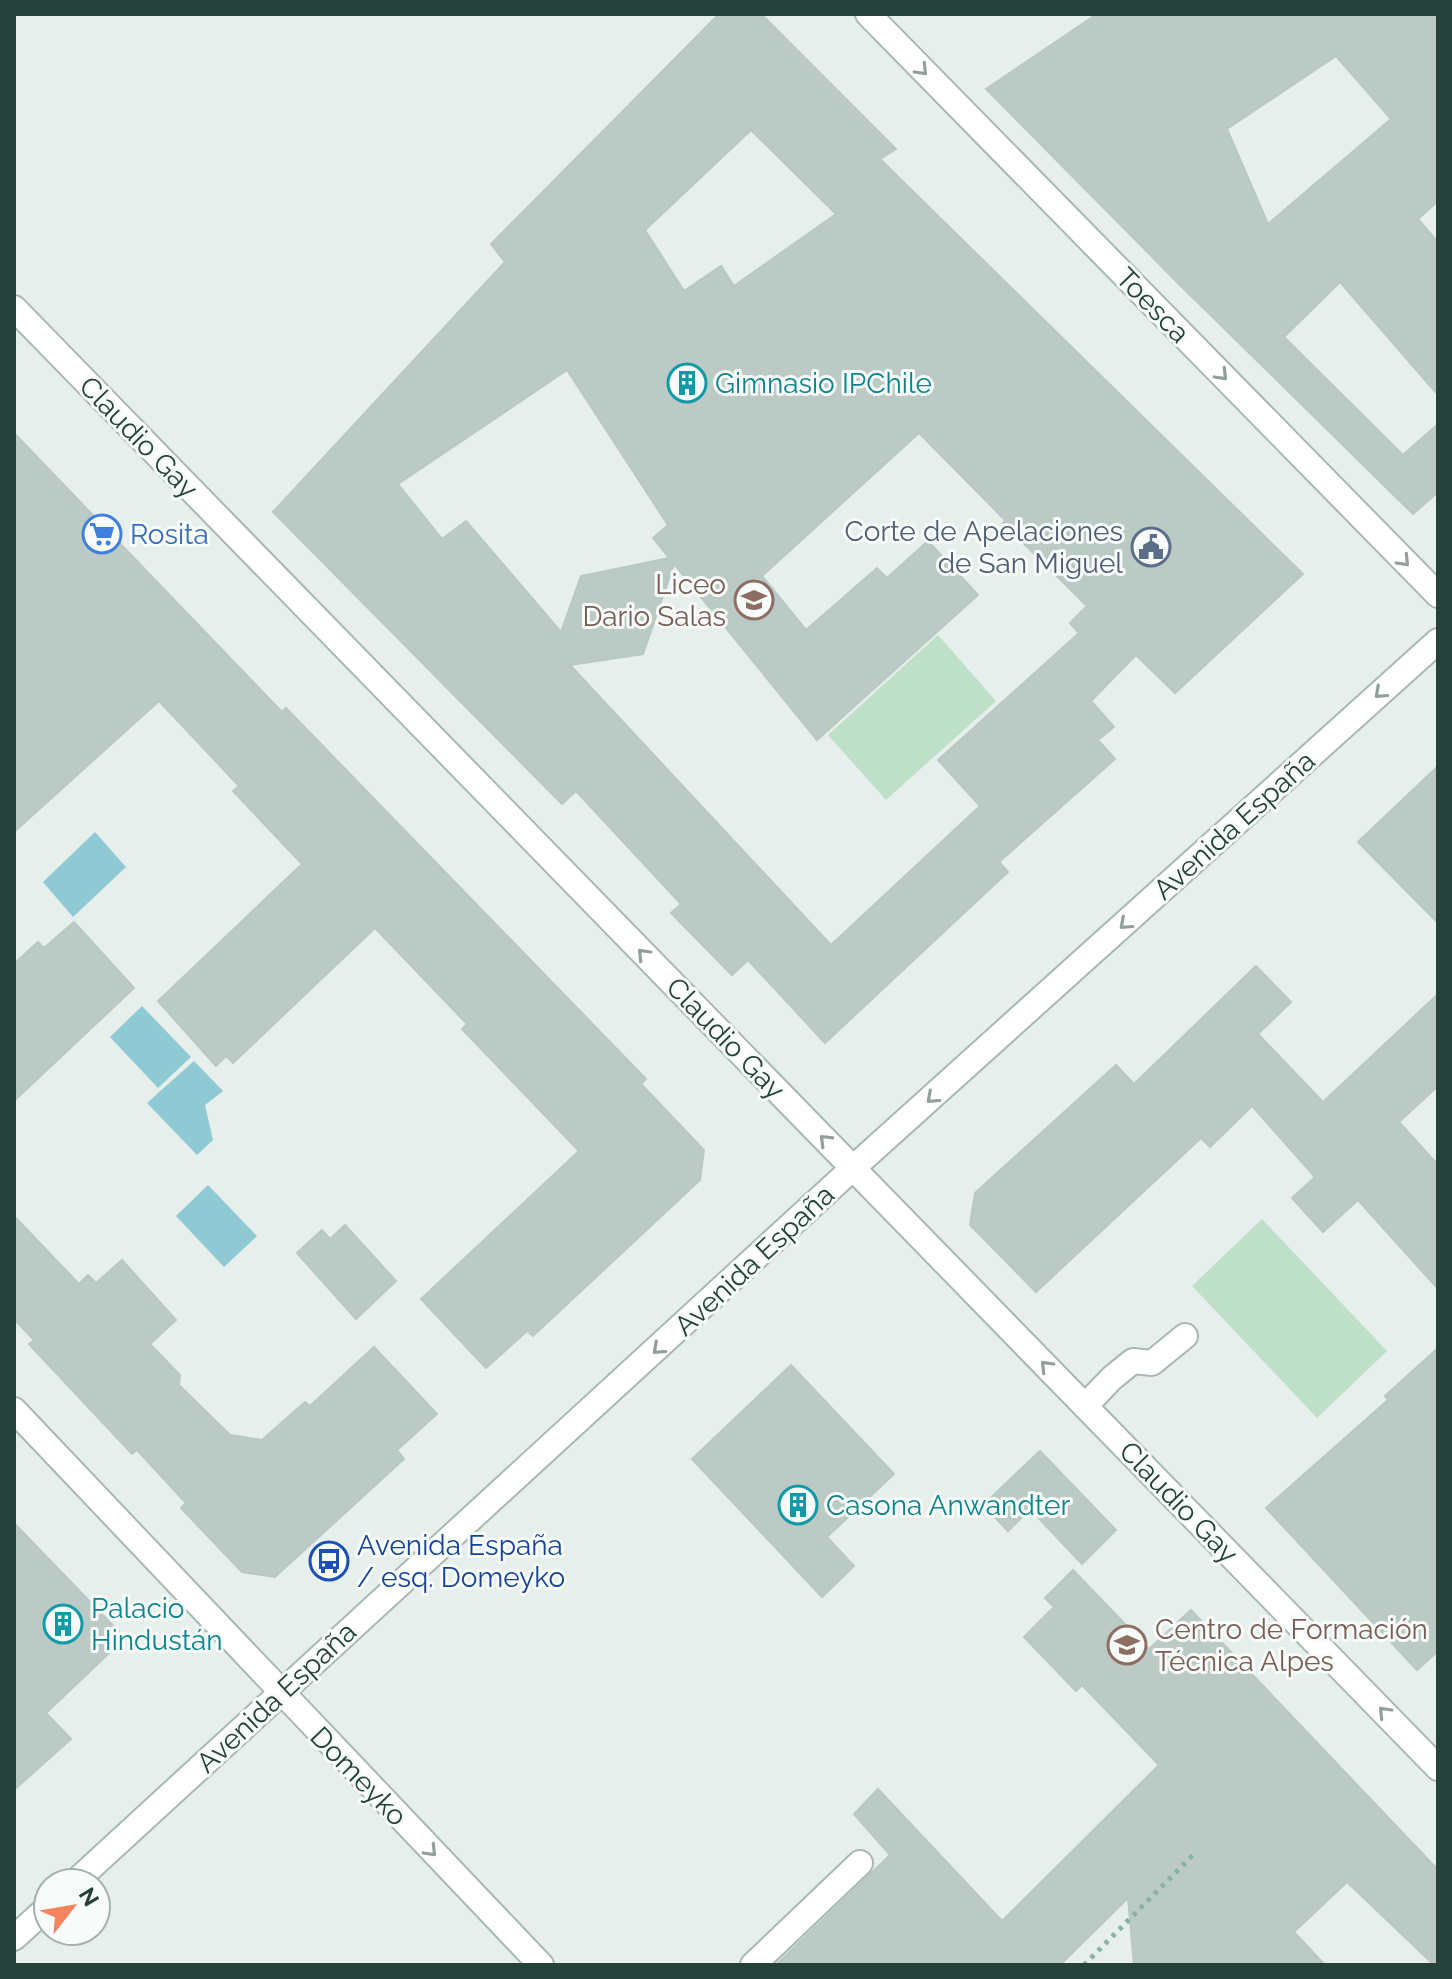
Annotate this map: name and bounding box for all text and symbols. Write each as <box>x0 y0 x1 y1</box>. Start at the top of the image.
one-way arrow <box>913 61 928 75</box>
street label: Toesca <box>1109 261 1196 350</box>
building icon: Gimnasio IPChile <box>666 362 708 404</box>
one-way arrow <box>1213 366 1227 380</box>
place label: Gimnasio IPChile <box>715 367 932 400</box>
street label: Claudio Gay <box>73 370 205 505</box>
supermarket icon: Rosita <box>81 513 123 555</box>
place label: Corte de Apelaciones de San Miguel <box>845 515 1123 580</box>
place label: Rosita <box>130 518 209 551</box>
public building icon: Corte de Apelaciones de San Miguel <box>1130 526 1172 568</box>
one-way arrow <box>1395 552 1410 566</box>
place label: Liceo Dario Salas <box>582 568 726 633</box>
school or university icon: Liceo Dario Salas <box>733 579 775 621</box>
one-way arrow <box>1375 684 1389 698</box>
street label: Avenida España <box>1147 744 1322 906</box>
one-way arrow <box>1119 914 1134 928</box>
one-way arrow <box>638 949 652 963</box>
street label: Claudio Gay <box>660 971 792 1106</box>
one-way arrow <box>926 1088 941 1102</box>
one-way arrow <box>819 1135 834 1149</box>
street label: Avenida España <box>668 1178 841 1343</box>
one-way arrow <box>652 1340 667 1354</box>
one-way arrow <box>1040 1361 1055 1375</box>
street label: Claudio Gay <box>1113 1435 1245 1570</box>
building icon: Casona Anwandter <box>777 1484 819 1526</box>
place label: Casona Anwandter <box>826 1489 1070 1522</box>
place label: Avenida España / esq. Domeyko <box>357 1529 565 1594</box>
bus stop icon: Avenida España / esq. Domeyko <box>308 1540 350 1582</box>
place label: Palacio Hindustán <box>91 1592 223 1657</box>
building icon: Palacio Hindustán <box>42 1603 84 1645</box>
place label: Centro de Formación Técnica Alpes <box>1155 1613 1428 1678</box>
street label: Avenida España <box>190 1615 363 1780</box>
school or university icon: Centro de Formación Técnica Alpes <box>1106 1624 1148 1666</box>
one-way arrow <box>1378 1707 1393 1721</box>
street label: Domeyko <box>304 1720 414 1833</box>
one-way arrow <box>422 1841 436 1856</box>
north arrow <box>32 1867 112 1947</box>
text: N <box>74 1883 105 1911</box>

